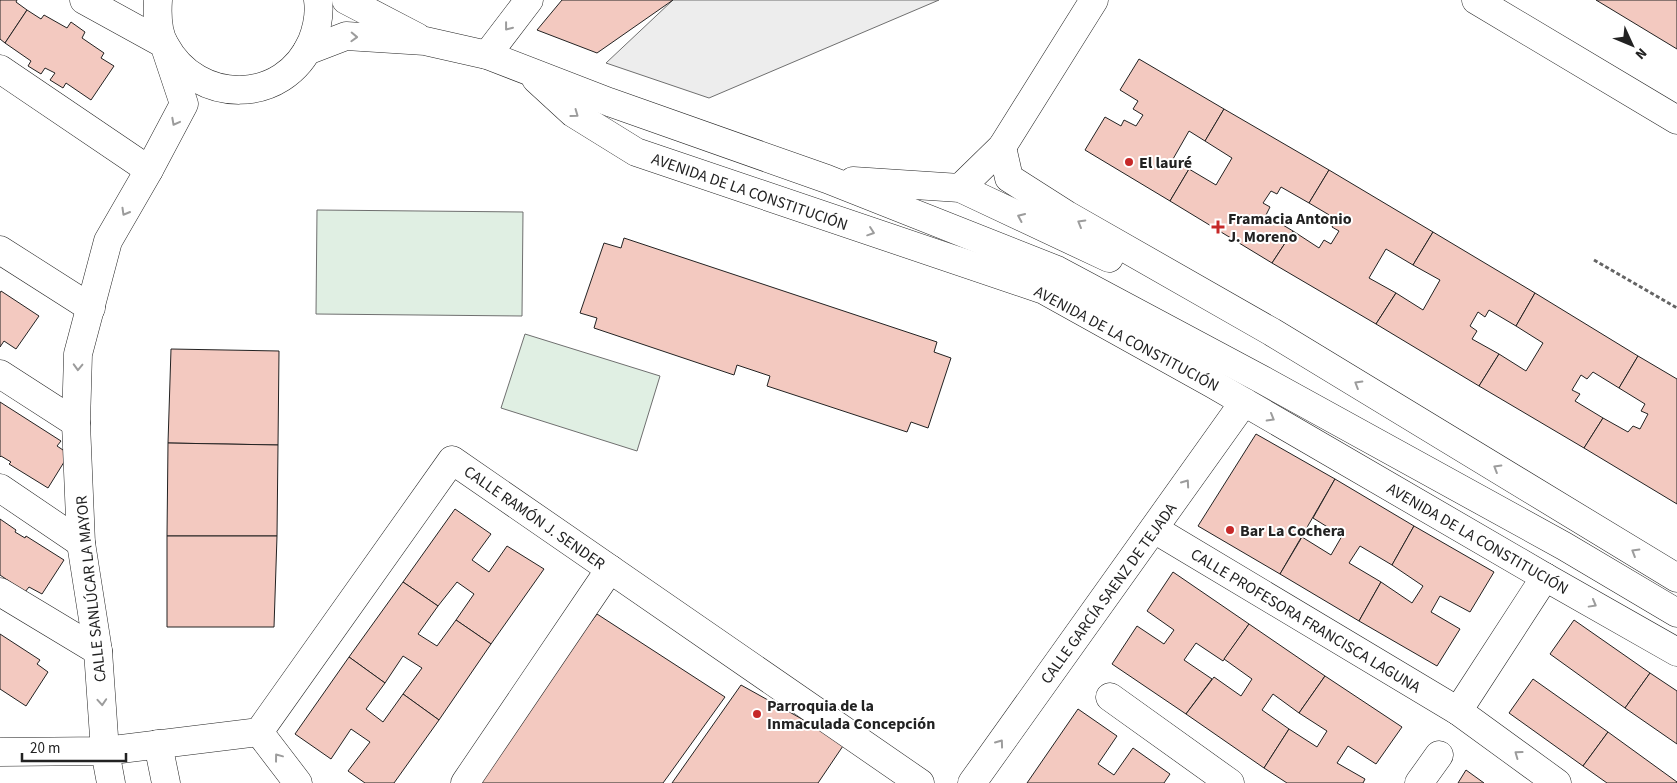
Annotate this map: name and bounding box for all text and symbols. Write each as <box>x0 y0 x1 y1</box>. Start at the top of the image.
north arrow <box>1607 20 1657 70</box>
one-way arrow <box>506 21 514 30</box>
one-way arrow <box>350 32 358 42</box>
text: N <box>1630 43 1651 64</box>
one-way arrow <box>569 108 579 117</box>
one-way arrow <box>171 117 181 126</box>
street label: AVENIDA DE LA CONSTITUCIÓN <box>649 148 851 236</box>
place label: El lauré <box>1139 152 1192 174</box>
marker: El lauré <box>1123 156 1135 168</box>
one-way arrow <box>121 207 131 216</box>
place label: Framacia Antonio J. Moreno <box>1228 208 1352 248</box>
one-way arrow <box>1017 213 1026 224</box>
one-way arrow <box>1077 219 1086 229</box>
marker: Framacia Antonio J. Moreno <box>1212 221 1224 233</box>
one-way arrow <box>866 226 875 236</box>
street label: AVENIDA DE LA CONSTITUCIÓN <box>1030 281 1223 397</box>
one-way arrow <box>72 363 83 371</box>
one-way arrow <box>1354 380 1363 390</box>
one-way arrow <box>1265 411 1274 421</box>
street label: CALLE RAMÓN J. SENDER <box>459 461 609 575</box>
one-way arrow <box>1493 465 1502 474</box>
street label: AVENIDA DE LA CONSTITUCIÓN <box>1383 478 1572 600</box>
one-way arrow <box>1180 479 1189 489</box>
street label: CALLE SANLÚCAR LA MAYOR <box>70 495 112 683</box>
street label: CALLE GARCÍA SAENZ DE TEJADA <box>1036 498 1182 689</box>
place label: Bar La Cochera <box>1240 520 1345 542</box>
marker: Bar La Cochera <box>1224 524 1236 536</box>
street label: CALLE PROFESORA FRANCISCA LAGUNA <box>1186 543 1425 699</box>
one-way arrow <box>1632 549 1641 559</box>
one-way arrow <box>1588 598 1597 608</box>
place label: Parroquia de la Inmaculada Concepción <box>767 695 935 735</box>
one-way arrow <box>96 699 107 707</box>
marker: Parroquia de la Inmaculada Concepción <box>751 708 763 720</box>
scale bar <box>22 730 126 762</box>
text: 20 m <box>30 738 60 759</box>
one-way arrow <box>995 740 1003 749</box>
one-way arrow <box>1514 751 1524 760</box>
one-way arrow <box>276 754 284 763</box>

